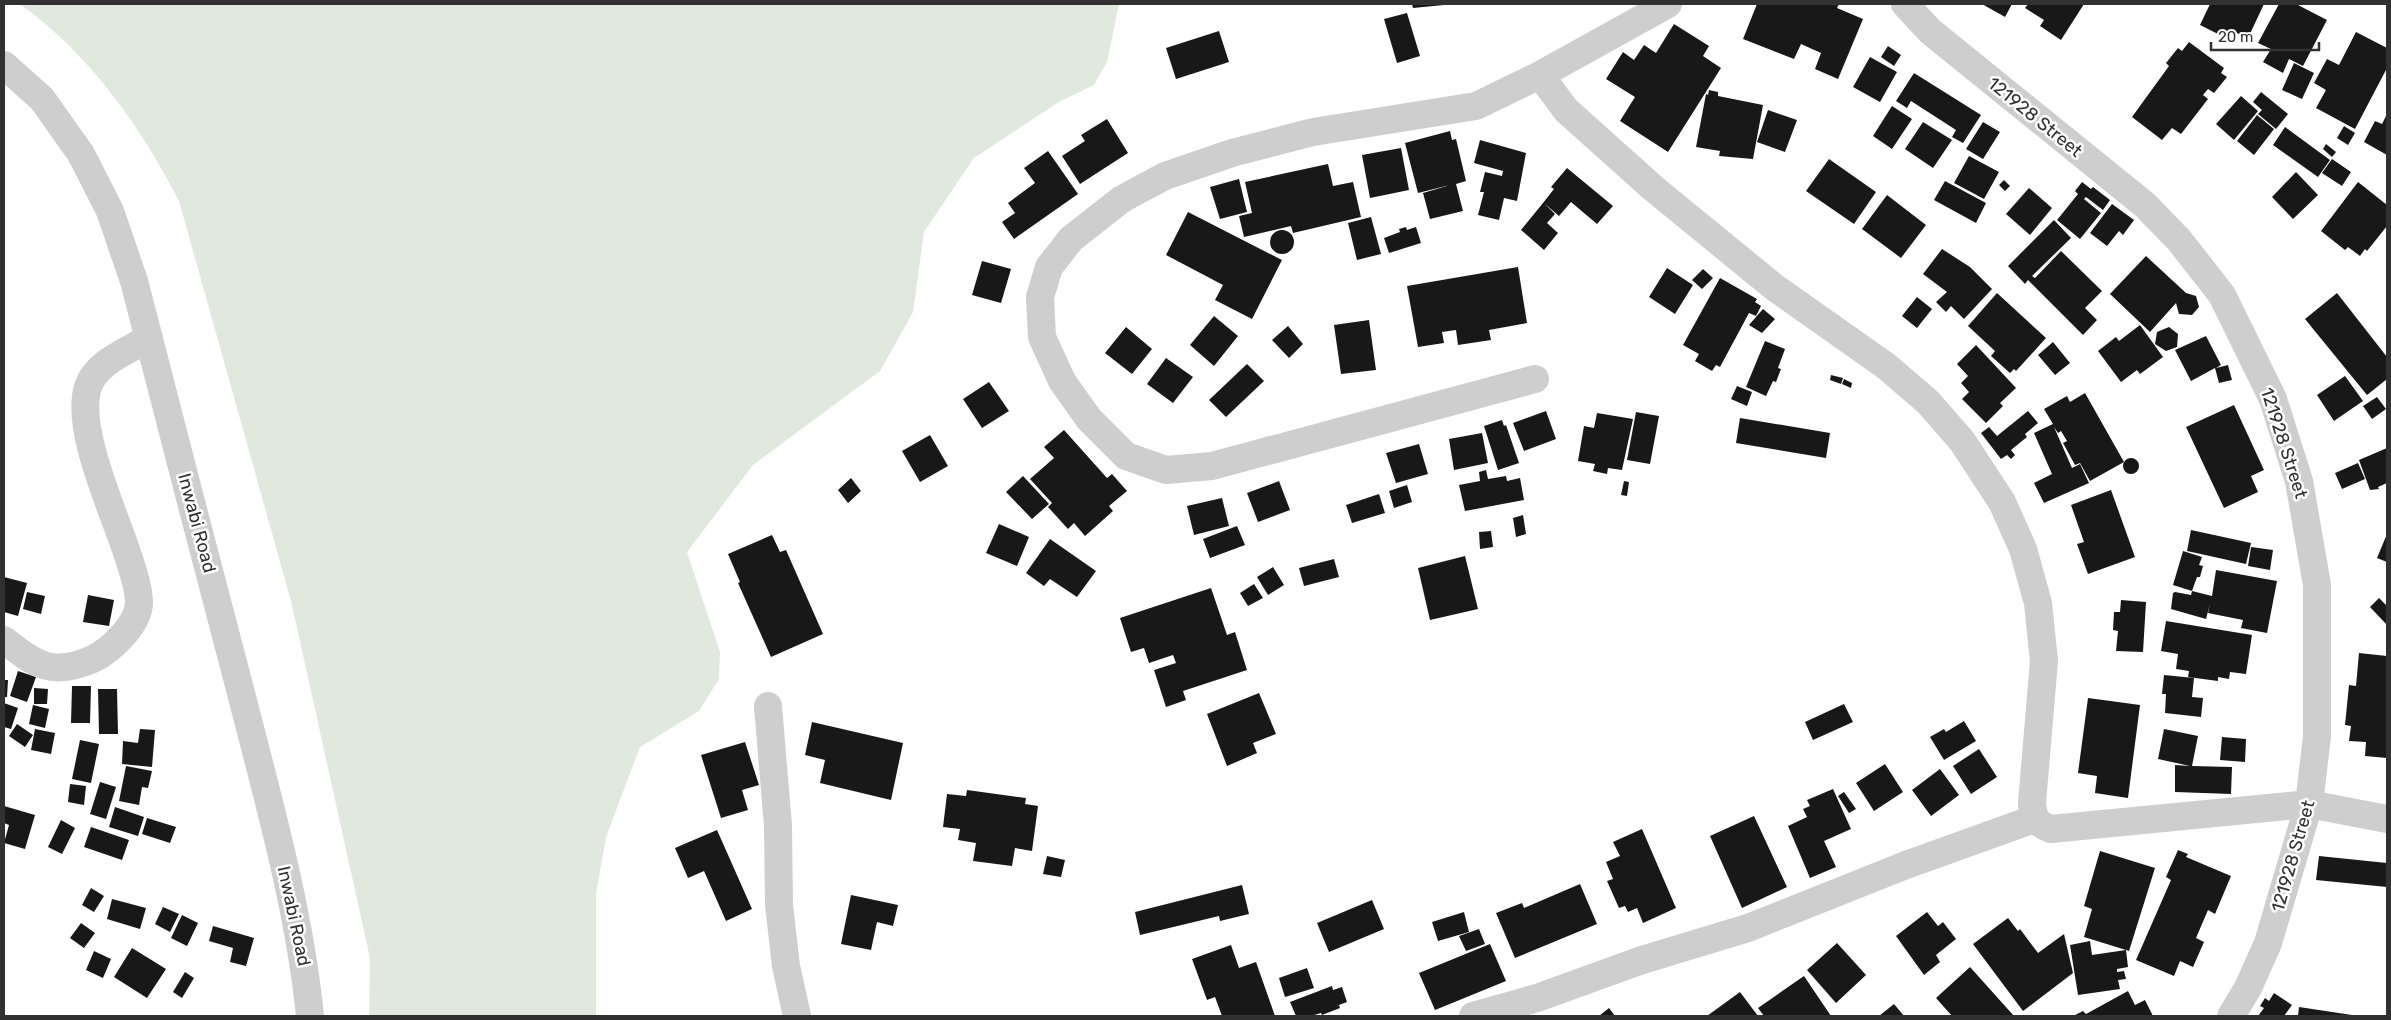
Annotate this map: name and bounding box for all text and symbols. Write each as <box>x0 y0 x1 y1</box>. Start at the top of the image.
scale bar <box>2211 20 2318 52</box>
text: 20 m <box>2218 28 2253 46</box>
street label: 121928 Street <box>1983 72 2087 162</box>
street label: 121928 Street <box>2256 385 2312 501</box>
street label: Inwabi Road <box>173 471 221 575</box>
street label: 121928 Street <box>2267 798 2319 914</box>
street label: Inwabi Road <box>273 864 315 968</box>

